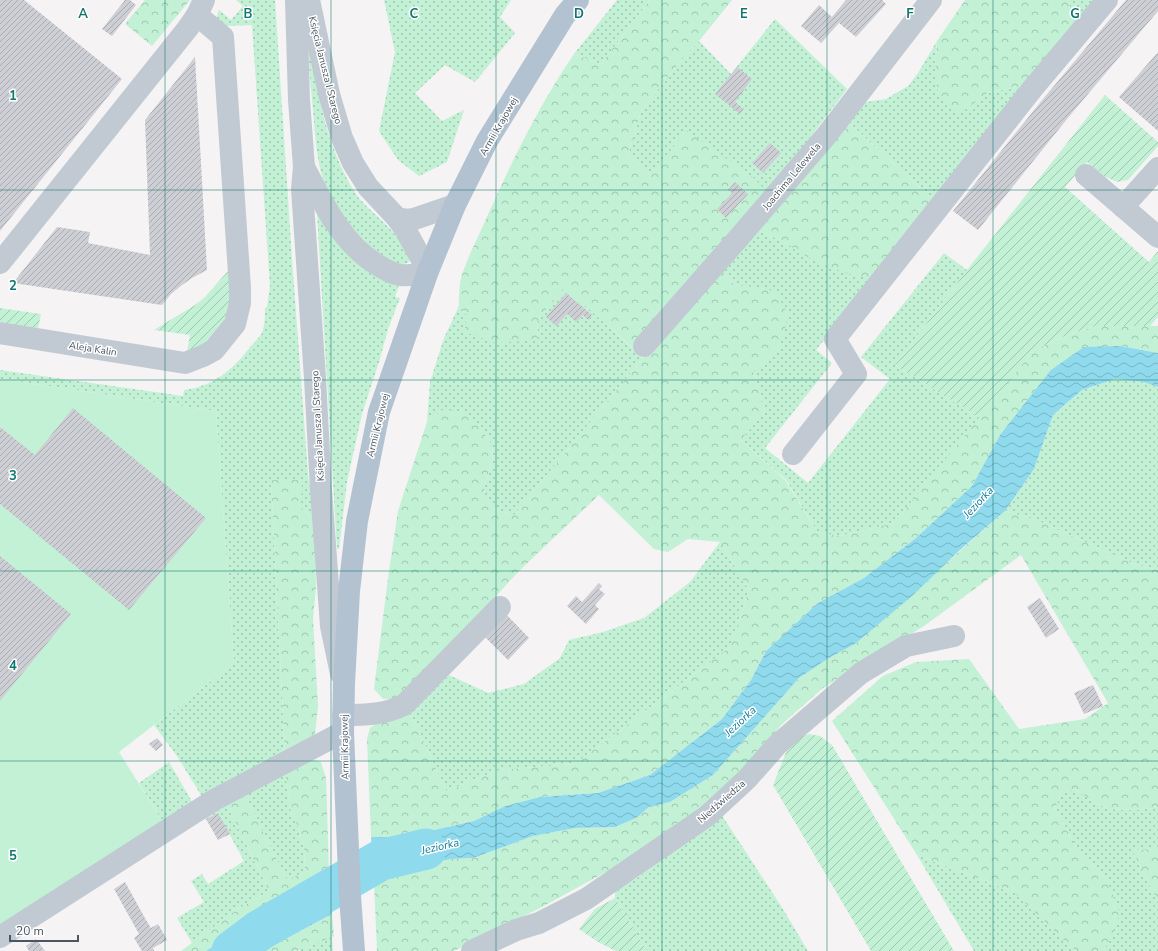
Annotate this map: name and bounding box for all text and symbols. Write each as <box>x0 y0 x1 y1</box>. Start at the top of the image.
text: A <box>78 5 88 23</box>
text: B <box>244 5 253 23</box>
text: C <box>410 5 419 23</box>
text: D <box>574 5 584 23</box>
text: E <box>740 5 748 23</box>
text: F <box>906 5 914 23</box>
text: G <box>1070 5 1080 23</box>
street label: Księcia Janusza I Starego <box>305 15 345 126</box>
text: 1 <box>9 87 17 105</box>
street label: Armii Krajowej <box>476 95 521 158</box>
street label: Joachima Lelewela <box>759 140 824 214</box>
text: 2 <box>9 277 17 295</box>
street label: Aleja Kalin <box>68 338 118 360</box>
street label: Księcia Janusza I Starego <box>308 370 328 482</box>
street label: Armii Krajowej <box>363 392 393 459</box>
text: 3 <box>9 467 17 485</box>
water label: Jeziorka <box>959 483 997 522</box>
text: 4 <box>9 657 17 675</box>
water label: Jeziorka <box>720 703 760 741</box>
street label: Armii Krajowej <box>337 714 353 780</box>
street label: Niedźwiedzia <box>695 777 749 827</box>
water label: Jeziorka <box>419 835 461 858</box>
text: 5 <box>9 847 17 865</box>
scale bar <box>10 917 78 943</box>
text: 20 m <box>16 923 44 939</box>

